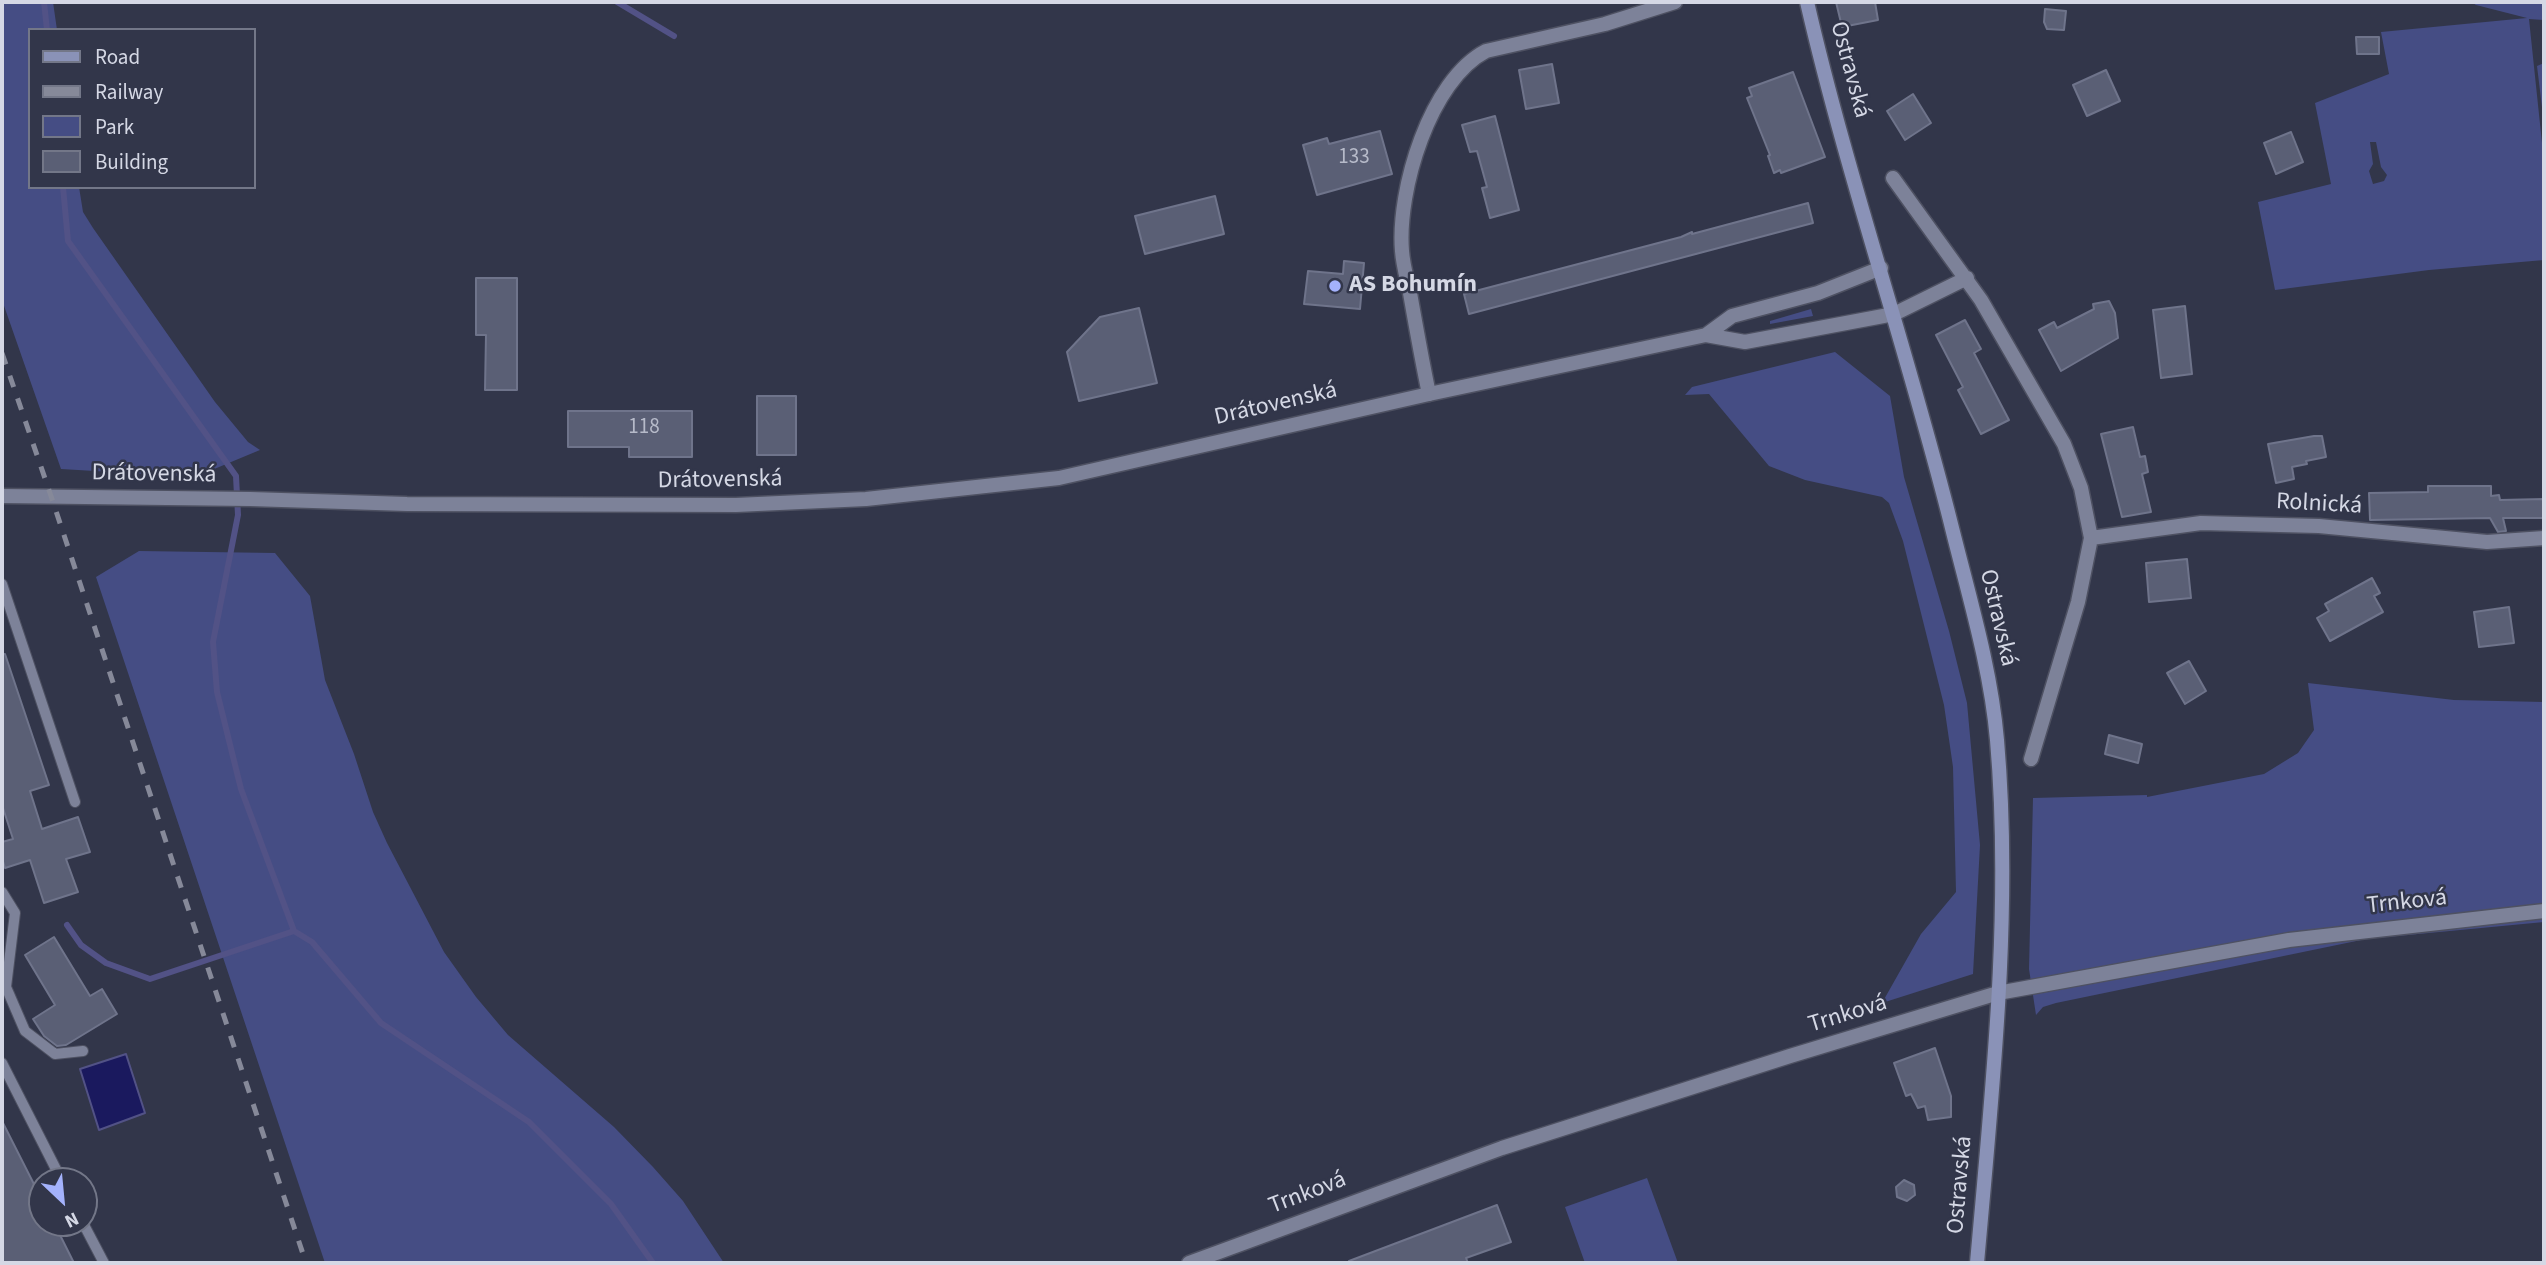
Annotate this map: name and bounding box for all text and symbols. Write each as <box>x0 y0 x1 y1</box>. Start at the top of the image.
street label: Ostravská <box>1822 19 1876 121</box>
legend <box>28 28 256 189</box>
text: Road <box>95 42 140 72</box>
text: Railway <box>95 77 163 107</box>
text: Park <box>95 112 134 142</box>
house number: 133 <box>1338 145 1370 171</box>
text: Building <box>95 147 168 177</box>
place label: AS Bohumín <box>1349 272 1477 300</box>
marker: AS Bohumín <box>1327 278 1343 294</box>
street label: Drátovenská <box>1212 377 1340 433</box>
house number: 118 <box>628 415 660 441</box>
street label: Drátovenská <box>91 460 217 490</box>
street label: Drátovenská <box>657 466 783 496</box>
street label: Rolnická <box>2275 488 2363 522</box>
street label: Ostravská <box>1972 567 2022 669</box>
street label: Trnková <box>2366 884 2448 922</box>
street label: Trnková <box>1805 989 1891 1041</box>
street label: Ostravská <box>1942 1135 1980 1235</box>
street label: Trnková <box>1265 1166 1351 1222</box>
north arrow <box>28 1167 98 1237</box>
text: N <box>60 1205 83 1234</box>

